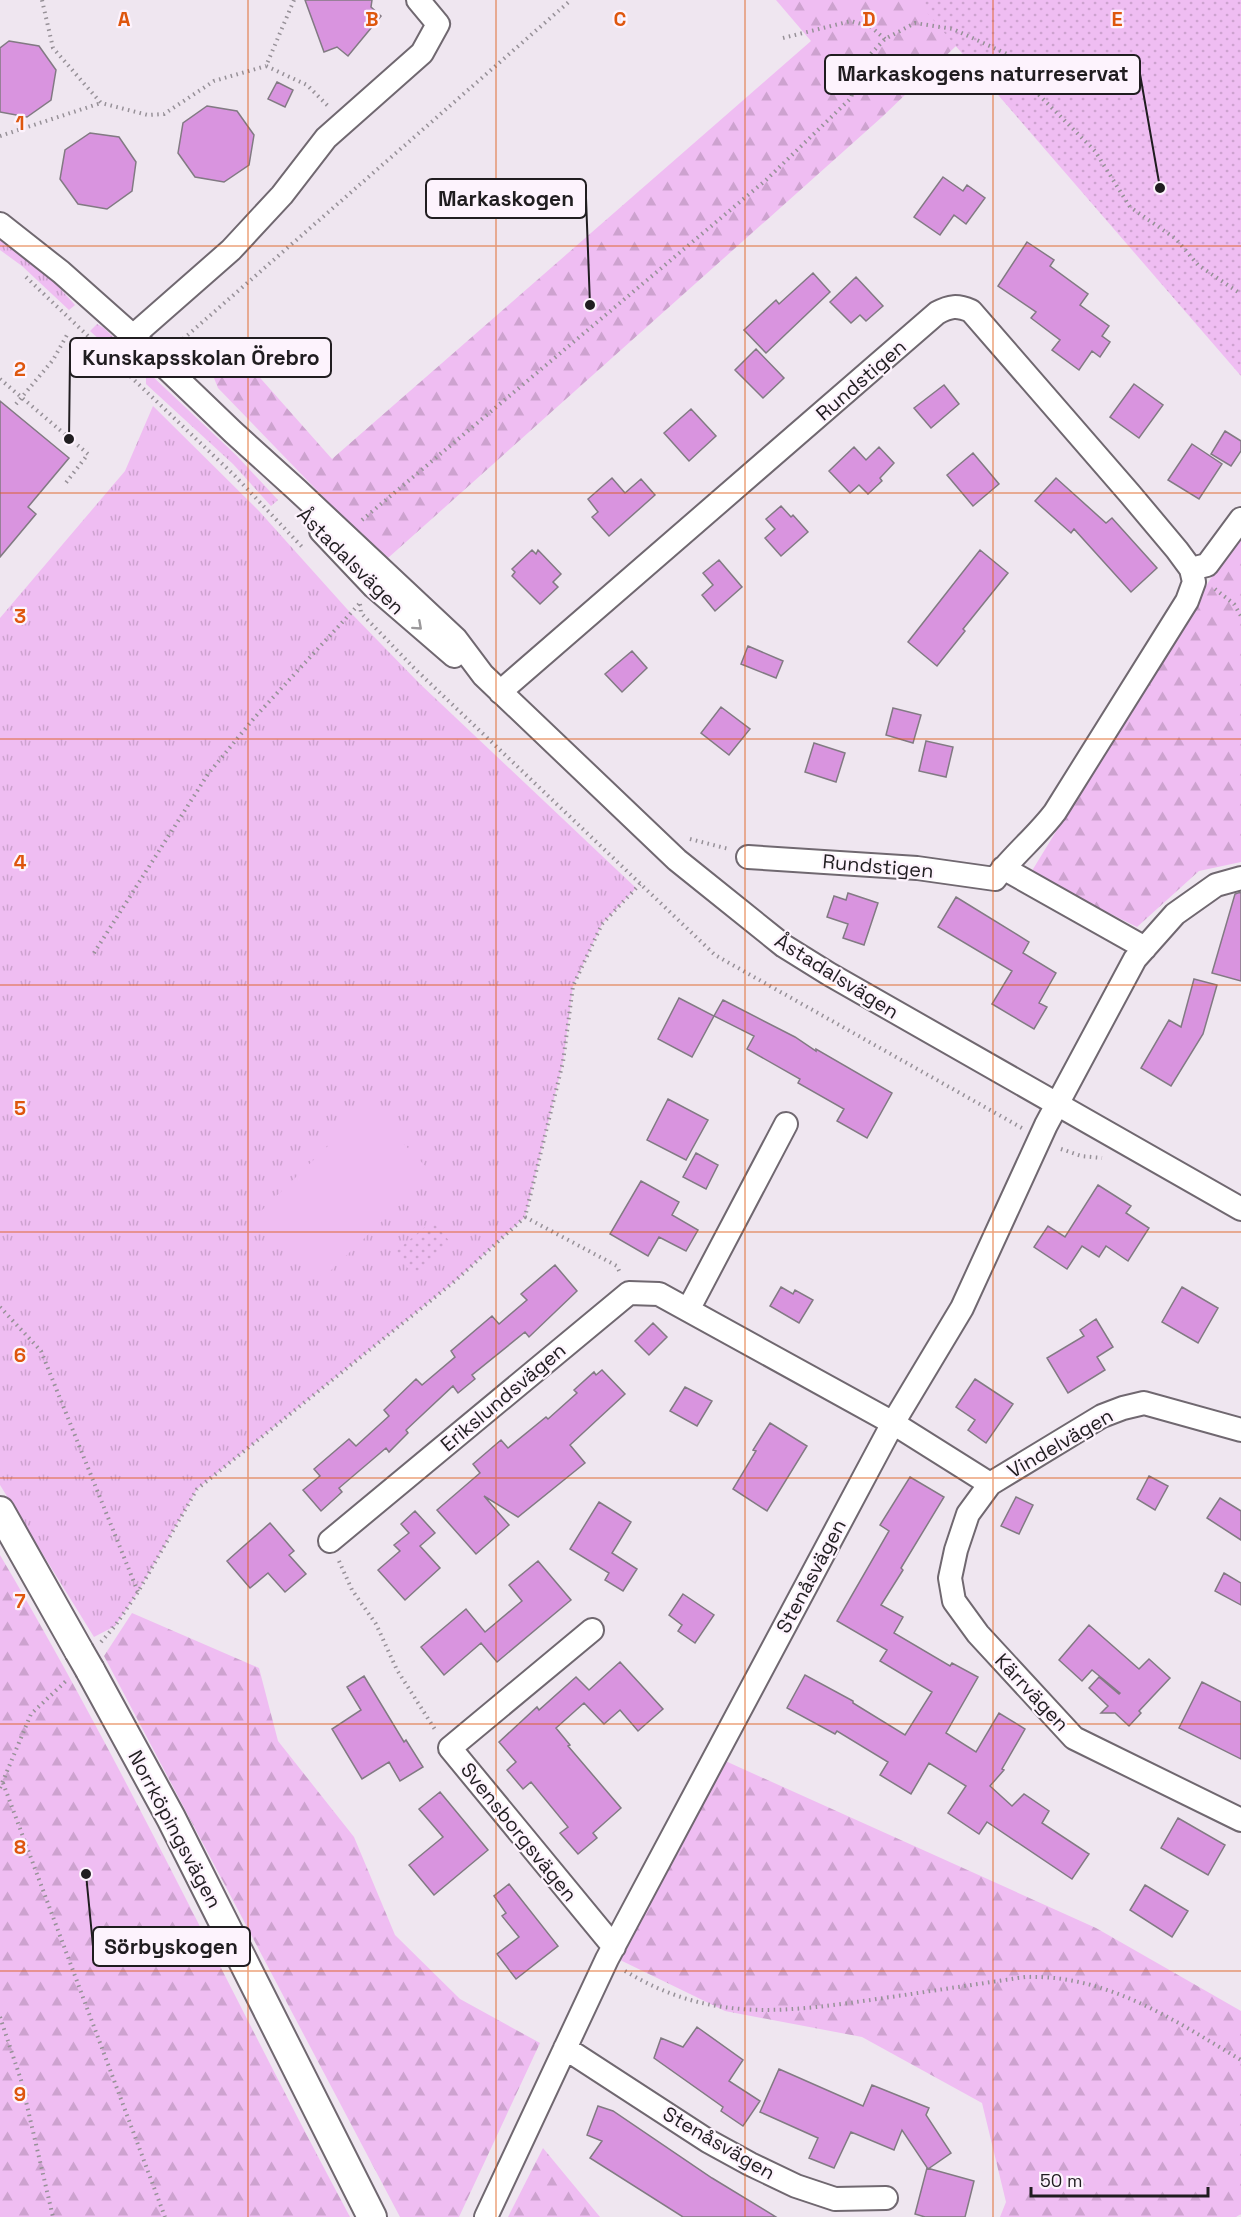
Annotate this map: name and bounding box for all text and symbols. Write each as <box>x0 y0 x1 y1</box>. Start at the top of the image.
text: A <box>118 6 131 32</box>
text: B <box>365 6 379 32</box>
text: C <box>614 6 627 32</box>
text: D <box>862 6 876 32</box>
text: E <box>1111 6 1123 32</box>
callout: Markaskogens naturreservat <box>825 55 1140 94</box>
text: Markaskogens naturreservat <box>837 60 1129 87</box>
text: 1 <box>15 110 25 136</box>
callout: Markaskogen <box>426 179 586 218</box>
text: Markaskogen <box>438 185 574 212</box>
street label: Rundstigen <box>810 334 912 426</box>
callout: Kunskapsskolan Örebro <box>70 338 331 377</box>
text: Kunskapsskolan Örebro <box>82 344 320 371</box>
text: 2 <box>14 356 26 382</box>
street label: Åstadalsvägen <box>292 502 410 620</box>
text: 3 <box>14 603 26 629</box>
one-way arrow <box>411 619 422 630</box>
street label: Rundstigen <box>821 848 935 884</box>
text: 4 <box>14 849 27 875</box>
street label: Åstadalsvägen <box>770 928 904 1024</box>
text: 5 <box>14 1095 26 1121</box>
street label: Erikslundsvägen <box>435 1337 571 1457</box>
text: 6 <box>14 1342 26 1368</box>
street label: Vindelvägen <box>1002 1402 1118 1484</box>
street label: Stenåsvägen <box>770 1515 852 1637</box>
text: 7 <box>14 1588 26 1614</box>
street label: Kärrvägen <box>989 1648 1075 1736</box>
street label: Norrköpingsvägen <box>122 1746 228 1912</box>
street label: Svensborgsvägen <box>455 1757 583 1907</box>
text: 8 <box>14 1834 26 1860</box>
callout: Sörbyskogen <box>93 1927 250 1966</box>
text: Sörbyskogen <box>104 1933 238 1960</box>
text: 9 <box>14 2081 26 2107</box>
street label: Stenåsvägen <box>658 2100 780 2186</box>
scale bar <box>1031 2160 1208 2198</box>
text: 50 m <box>1040 2169 1082 2192</box>

